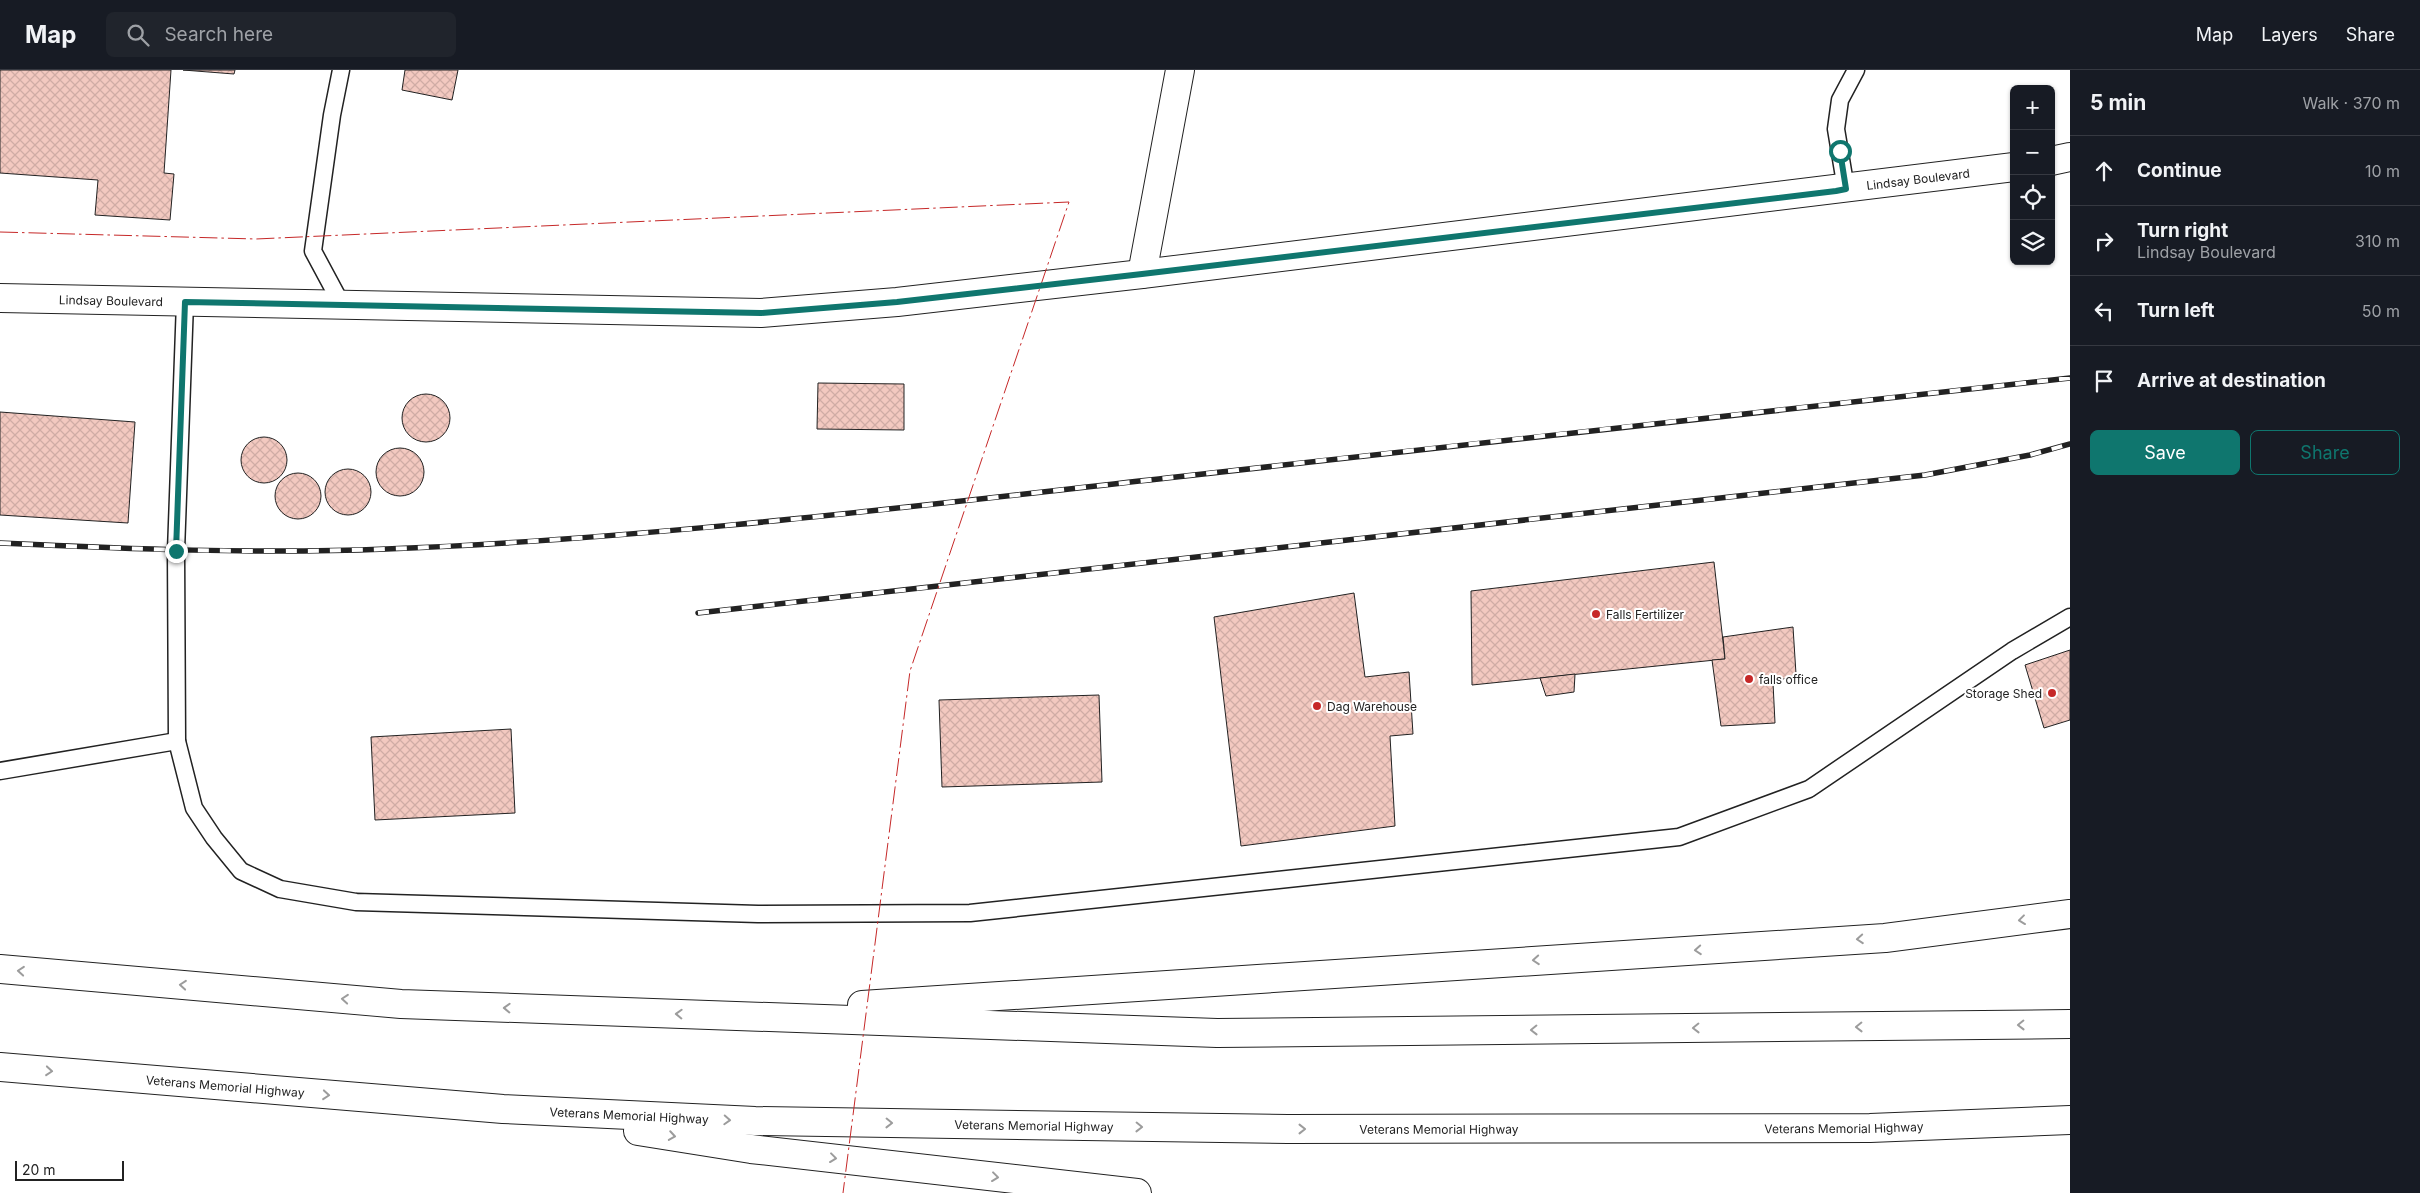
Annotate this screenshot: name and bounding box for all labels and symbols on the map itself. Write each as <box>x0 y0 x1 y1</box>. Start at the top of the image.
route start <box>1829 140 1852 163</box>
street label: Lindsay Boulevard <box>1865 165 1971 193</box>
street label: Lindsay Boulevard <box>59 292 163 309</box>
route end <box>165 540 188 563</box>
place label: Falls Fertilizer <box>1606 607 1684 622</box>
marker: Falls Fertilizer <box>1590 608 1602 620</box>
place label: falls office <box>1759 672 1818 687</box>
marker: falls office <box>1743 673 1755 685</box>
place label: Storage Shed <box>1965 686 2042 701</box>
marker: Storage Shed <box>2046 687 2058 699</box>
place label: Dag Warehouse <box>1327 699 1417 714</box>
marker: Dag Warehouse <box>1311 700 1323 712</box>
one-way arrow <box>2017 914 2025 925</box>
one-way arrow <box>1856 934 1864 945</box>
one-way arrow <box>1694 944 1702 955</box>
one-way arrow <box>1532 955 1540 966</box>
one-way arrow <box>17 966 25 977</box>
one-way arrow <box>179 980 187 991</box>
one-way arrow <box>340 994 348 1005</box>
one-way arrow <box>503 1003 510 1013</box>
one-way arrow <box>675 1009 682 1019</box>
one-way arrow <box>2017 1020 2025 1030</box>
one-way arrow <box>1855 1021 1863 1032</box>
one-way arrow <box>1692 1023 1700 1033</box>
one-way arrow <box>1530 1025 1538 1035</box>
one-way arrow <box>45 1065 53 1076</box>
street label: Veterans Memorial Highway <box>145 1072 305 1100</box>
one-way arrow <box>323 1089 331 1100</box>
street label: Veterans Memorial Highway <box>549 1104 709 1126</box>
one-way arrow <box>723 1114 731 1125</box>
street label: Veterans Memorial Highway <box>954 1116 1114 1134</box>
one-way arrow <box>886 1118 893 1128</box>
street label: Veterans Memorial Highway <box>1764 1118 1924 1136</box>
street label: Veterans Memorial Highway <box>1359 1121 1519 1136</box>
one-way arrow <box>1136 1122 1143 1132</box>
one-way arrow <box>1298 1124 1306 1134</box>
one-way arrow <box>668 1131 677 1141</box>
one-way arrow <box>830 1152 838 1163</box>
scale bar <box>15 1158 124 1181</box>
one-way arrow <box>991 1171 999 1182</box>

